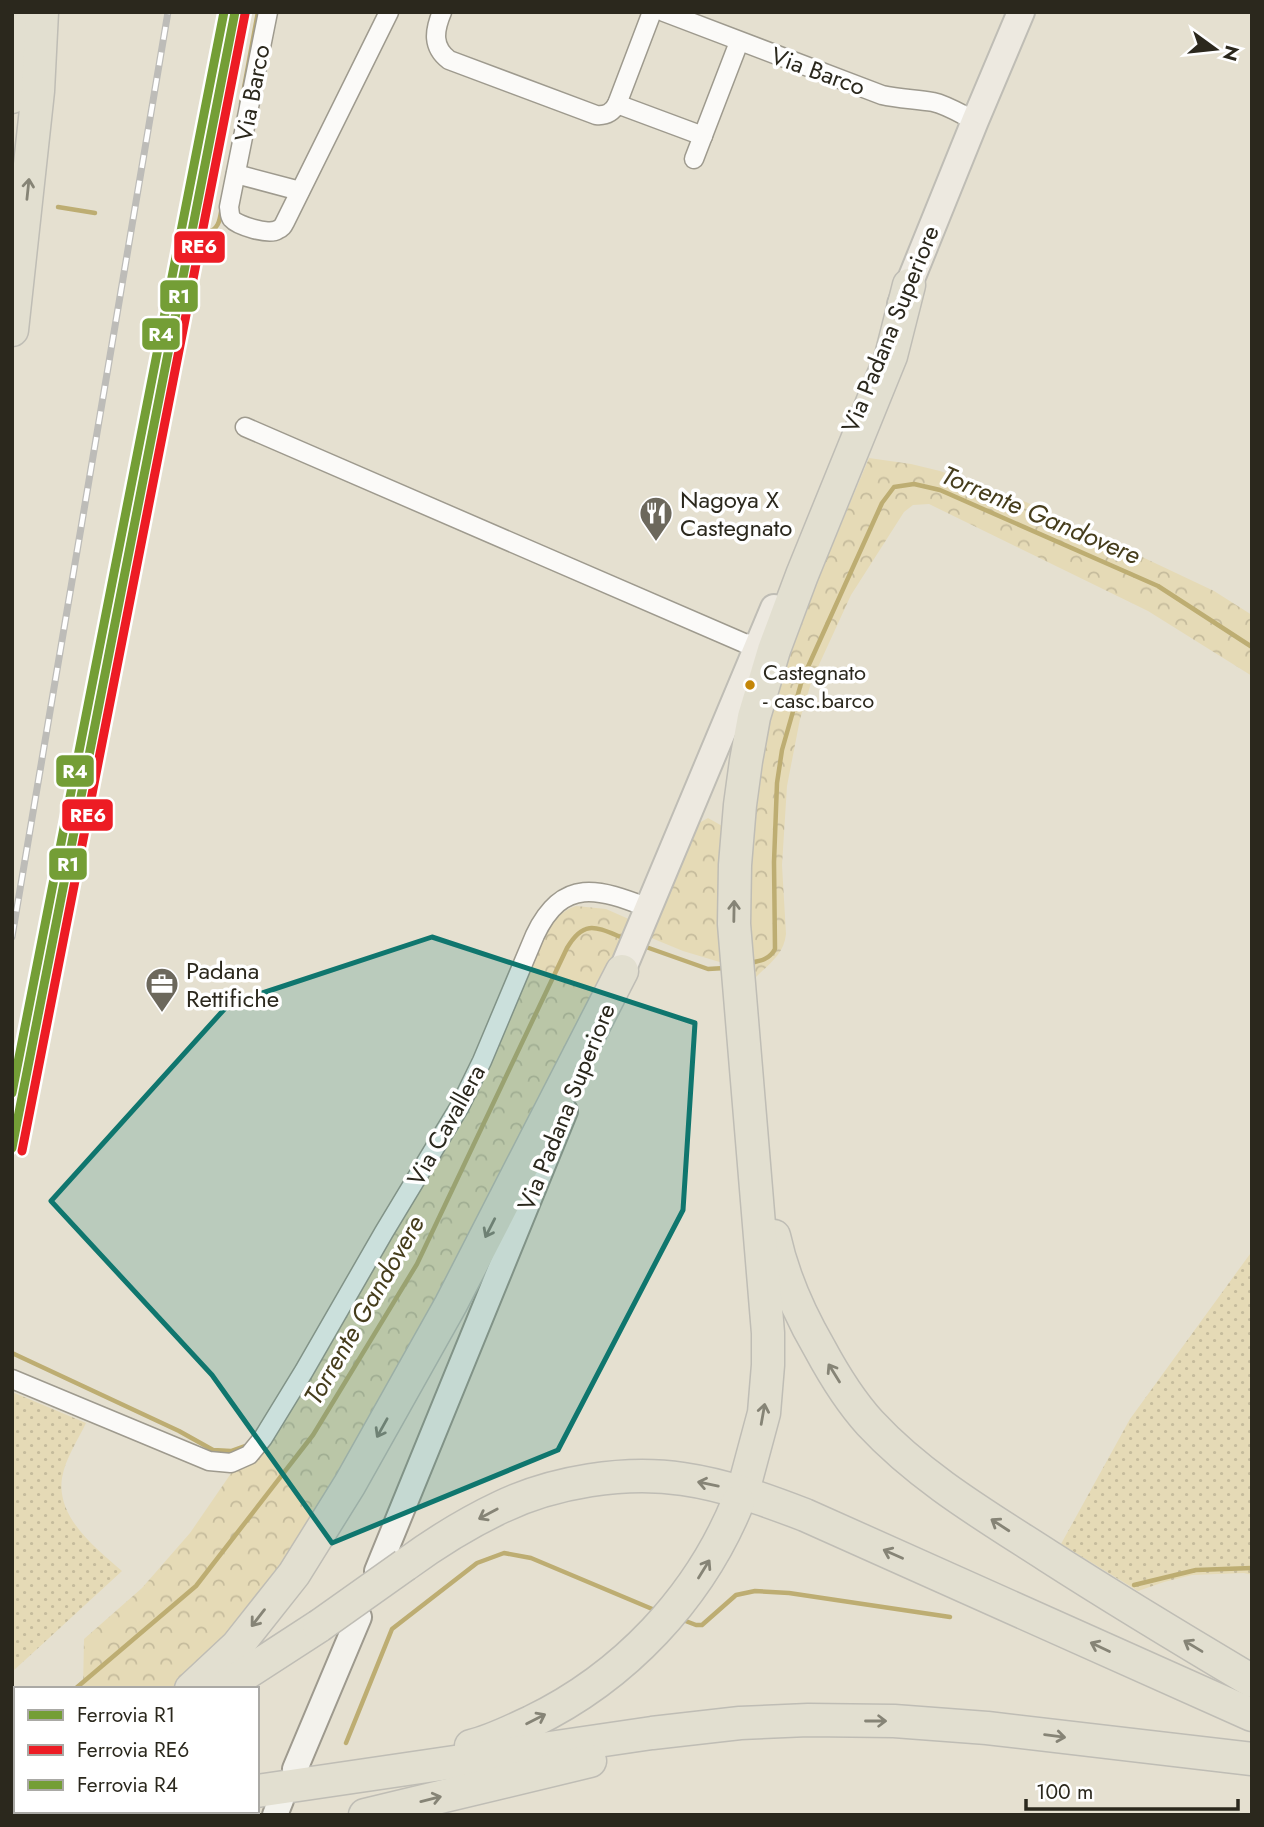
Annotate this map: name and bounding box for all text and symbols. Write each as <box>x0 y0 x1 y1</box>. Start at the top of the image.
north arrow <box>1180 14 1250 84</box>
street label: Via Barco <box>766 38 870 104</box>
street label: Via Barco <box>225 41 279 145</box>
text: N <box>1216 42 1246 64</box>
one-way arrow <box>21 178 34 201</box>
street label: Via Padana Superiore <box>832 220 948 438</box>
line badge: RE6 <box>173 230 226 264</box>
text: RE6 <box>181 233 217 260</box>
line badge: R1 <box>159 279 199 313</box>
text: R1 <box>168 283 190 310</box>
line badge: R4 <box>141 317 181 351</box>
text: R4 <box>148 321 174 348</box>
water label: Torrente Gandovere <box>936 456 1146 574</box>
place label: Nagoya X Castegnato <box>680 482 792 545</box>
restaurant icon: Nagoya X Castegnato <box>637 494 675 543</box>
place label: Castegnato - casc.barco <box>763 656 874 716</box>
marker: Castegnato - casc.barco <box>743 678 757 692</box>
line badge: R4 <box>55 754 95 788</box>
text: R4 <box>62 758 88 785</box>
line badge: RE6 <box>61 798 114 832</box>
text: RE6 <box>70 802 106 829</box>
line badge: R1 <box>48 847 88 881</box>
text: R1 <box>57 851 79 878</box>
one-way arrow <box>727 900 741 923</box>
place label: Padana Rettifiche <box>186 953 279 1016</box>
office icon: Padana Rettifiche <box>143 965 181 1014</box>
street label: Via Padana Superiore <box>508 998 624 1216</box>
street label: Via Cavallera <box>398 1058 494 1192</box>
water label: Torrente Gandovere <box>294 1208 434 1412</box>
one-way arrow <box>483 1217 497 1238</box>
one-way arrow <box>827 1364 841 1384</box>
one-way arrow <box>757 1403 770 1426</box>
one-way arrow <box>375 1417 389 1437</box>
one-way arrow <box>698 1477 720 1490</box>
one-way arrow <box>478 1508 499 1521</box>
one-way arrow <box>991 1518 1011 1532</box>
one-way arrow <box>882 1547 904 1560</box>
one-way arrow <box>697 1560 711 1580</box>
one-way arrow <box>251 1609 266 1627</box>
one-way arrow <box>1184 1638 1204 1652</box>
one-way arrow <box>1090 1640 1111 1654</box>
legend <box>14 1687 259 1813</box>
text: Ferrovia R1 <box>77 1700 175 1730</box>
one-way arrow <box>525 1712 546 1726</box>
one-way arrow <box>864 1714 887 1727</box>
one-way arrow <box>1043 1730 1065 1743</box>
text: Ferrovia RE6 <box>77 1735 189 1765</box>
scale bar <box>1026 1768 1238 1812</box>
text: Ferrovia R4 <box>77 1770 178 1800</box>
text: 100 m <box>1036 1777 1093 1807</box>
one-way arrow <box>419 1792 442 1805</box>

